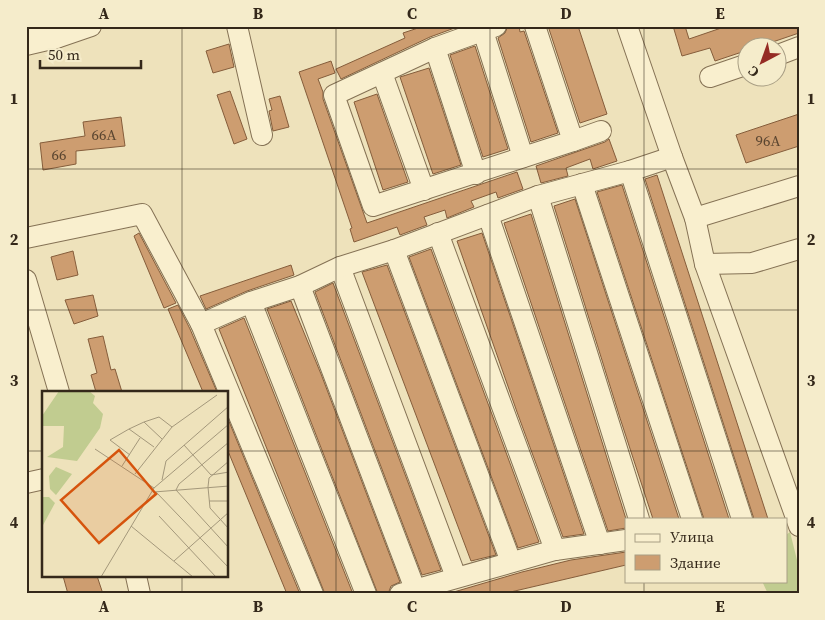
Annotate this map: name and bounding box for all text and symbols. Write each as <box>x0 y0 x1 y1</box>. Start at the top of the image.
text: A <box>99 2 110 24</box>
text: B <box>253 2 264 24</box>
text: C <box>407 2 417 24</box>
text: D <box>560 2 572 24</box>
text: E <box>715 2 725 24</box>
scale bar <box>40 38 141 70</box>
north arrow <box>738 38 788 88</box>
text: 50 m <box>48 44 80 65</box>
text: С <box>743 61 763 82</box>
text: 1 <box>10 87 18 109</box>
text: 1 <box>807 87 815 109</box>
house number: 66А <box>92 124 117 145</box>
house number: 96А <box>756 130 781 151</box>
house number: 66 <box>51 144 67 165</box>
text: 2 <box>10 228 19 250</box>
text: 2 <box>807 228 816 250</box>
text: 3 <box>10 369 19 391</box>
text: 3 <box>807 369 816 391</box>
inset map <box>42 391 229 578</box>
text: 4 <box>10 511 19 533</box>
text: 4 <box>807 511 816 533</box>
legend <box>625 518 788 582</box>
text: Улица <box>670 526 714 547</box>
text: Здание <box>670 552 721 573</box>
text: A <box>99 595 110 617</box>
text: B <box>253 595 264 617</box>
text: C <box>407 595 417 617</box>
text: D <box>560 595 572 617</box>
text: E <box>715 595 725 617</box>

